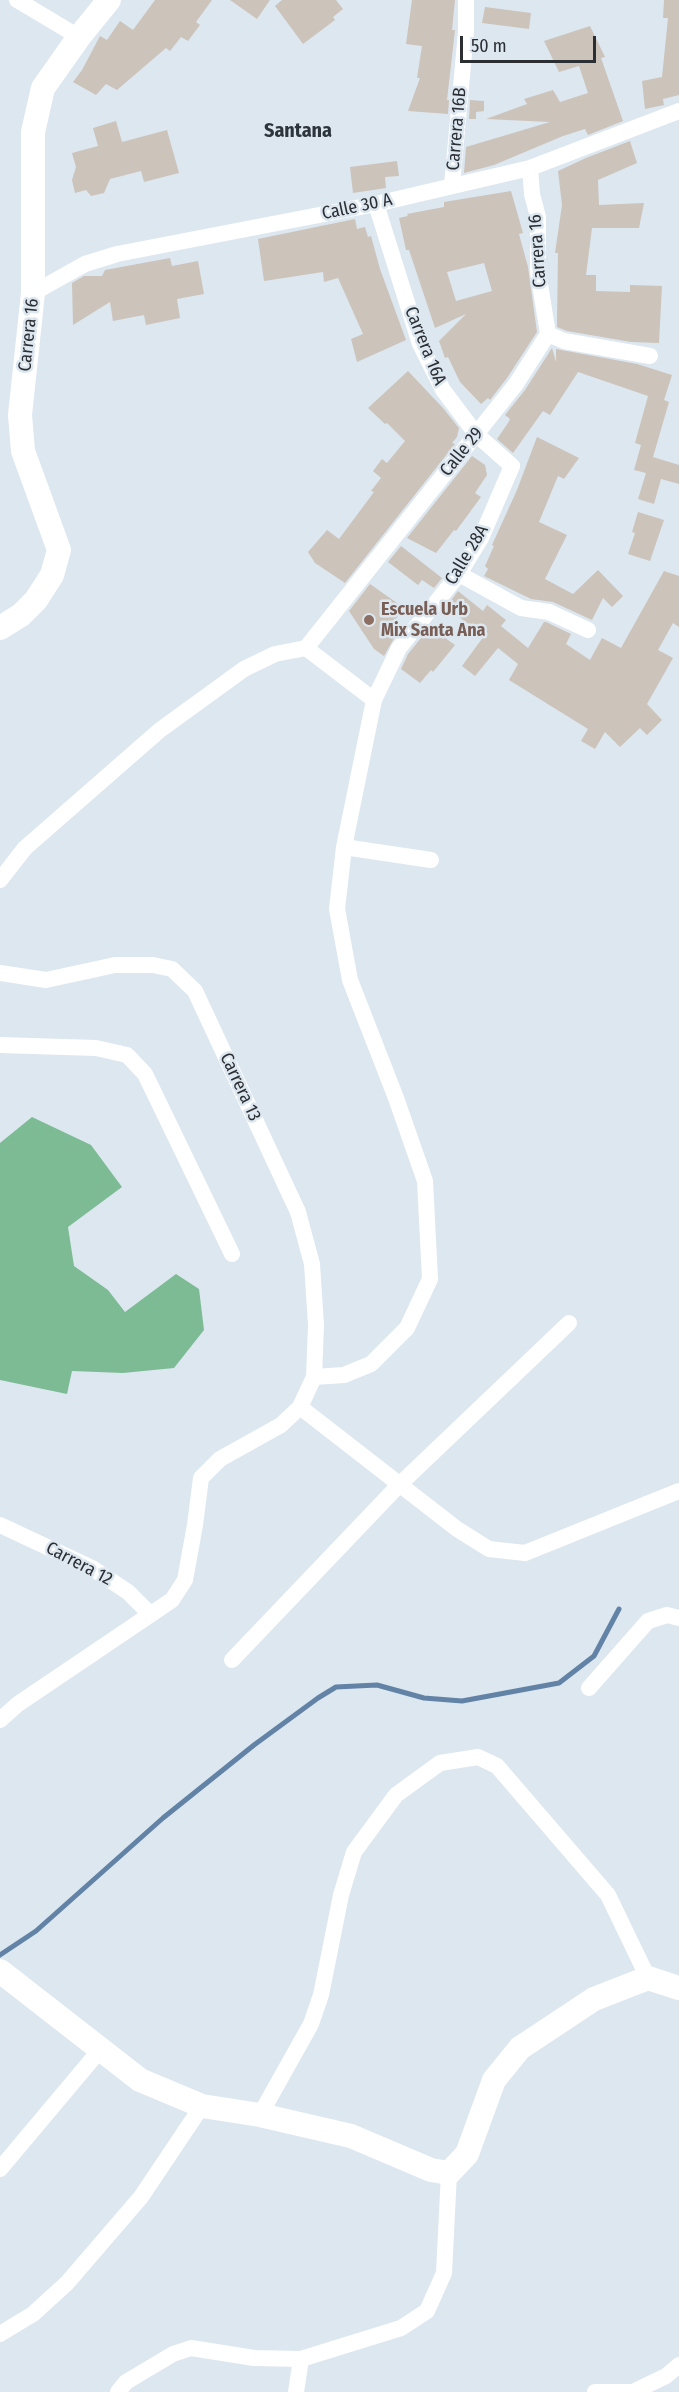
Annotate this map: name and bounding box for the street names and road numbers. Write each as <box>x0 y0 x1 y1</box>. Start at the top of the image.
street label: Carrera 16B <box>443 87 471 171</box>
street label: Calle 30 A <box>320 189 394 225</box>
street label: Carrera 16 <box>525 214 551 288</box>
street label: Carrera 16 <box>14 297 44 373</box>
street label: Carrera 16A <box>399 304 451 388</box>
street label: Calle 29 <box>436 423 488 481</box>
street label: Calle 28A <box>441 521 493 589</box>
street label: Carrera 13 <box>215 1050 265 1124</box>
street label: Carrera 12 <box>42 1537 116 1591</box>

